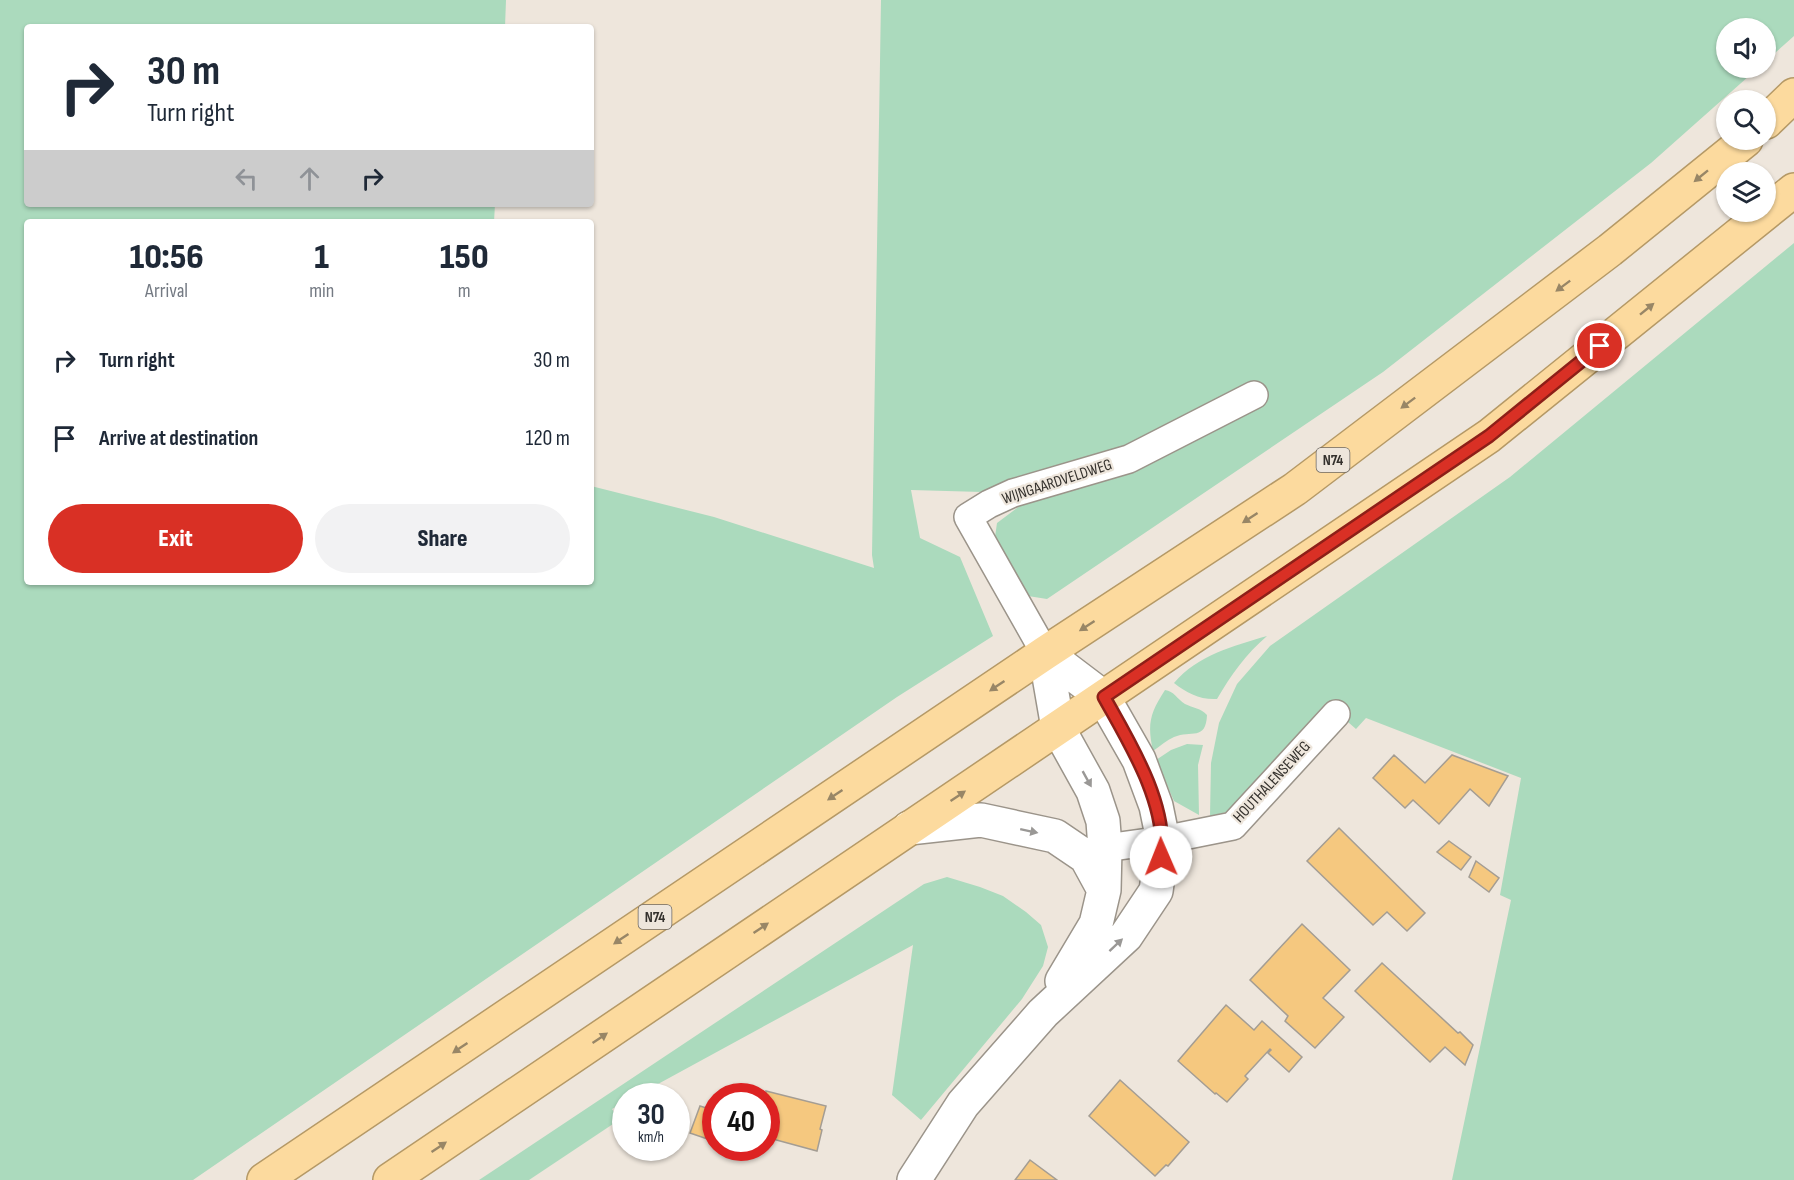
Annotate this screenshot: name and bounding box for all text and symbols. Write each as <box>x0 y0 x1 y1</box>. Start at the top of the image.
map controls <box>1716 18 1776 222</box>
button: sound <box>1716 18 1776 78</box>
text: 30 m <box>147 46 220 97</box>
icon: right <box>48 48 126 126</box>
button: search <box>1716 90 1776 150</box>
text: Turn right <box>147 97 234 129</box>
icon: left <box>230 162 263 195</box>
icon: ahead <box>293 162 326 195</box>
icon: right <box>356 162 389 195</box>
button: layers <box>1716 162 1776 222</box>
one-way arrow <box>1693 170 1708 182</box>
text: 10:56 <box>129 236 204 279</box>
text: 1 <box>314 236 329 279</box>
text: 150 <box>440 236 489 279</box>
text: Arrival <box>145 279 188 303</box>
text: min <box>309 279 334 303</box>
text: m <box>458 279 471 303</box>
one-way arrow <box>1555 279 1571 292</box>
one-way arrow <box>1639 304 1654 316</box>
pin <box>1574 320 1625 371</box>
icon: arrive <box>1583 329 1616 362</box>
icon: right <box>48 344 81 377</box>
text: Turn right <box>99 347 175 374</box>
text: 30 m <box>533 347 570 374</box>
one-way arrow <box>1400 397 1415 409</box>
icon: arrive <box>48 422 81 455</box>
text: Arrive at destination <box>99 425 258 452</box>
text: 120 m <box>526 425 570 452</box>
road number: N74 <box>1316 448 1350 472</box>
street label: WIJNGAARDVELDWEG <box>1000 455 1114 509</box>
button: Exit <box>48 504 303 573</box>
button: Share <box>315 504 570 573</box>
one-way arrow <box>1242 513 1258 524</box>
one-way arrow <box>1079 620 1096 631</box>
one-way arrow <box>989 680 1005 691</box>
street label: HOUTHALENSEWEG <box>1229 737 1315 827</box>
one-way arrow <box>1082 771 1092 788</box>
one-way arrow <box>827 789 843 800</box>
one-way arrow <box>950 791 966 802</box>
position arrow <box>1129 825 1193 889</box>
one-way arrow <box>1020 826 1038 836</box>
road number: N74 <box>638 905 672 929</box>
one-way arrow <box>753 922 769 934</box>
one-way arrow <box>614 933 630 945</box>
one-way arrow <box>1109 938 1124 952</box>
one-way arrow <box>592 1033 608 1044</box>
one-way arrow <box>452 1042 468 1054</box>
speed limit sign: 40 <box>702 1083 780 1161</box>
text: 30 <box>637 1097 665 1133</box>
text: km/h <box>638 1128 664 1147</box>
one-way arrow <box>430 1141 446 1153</box>

